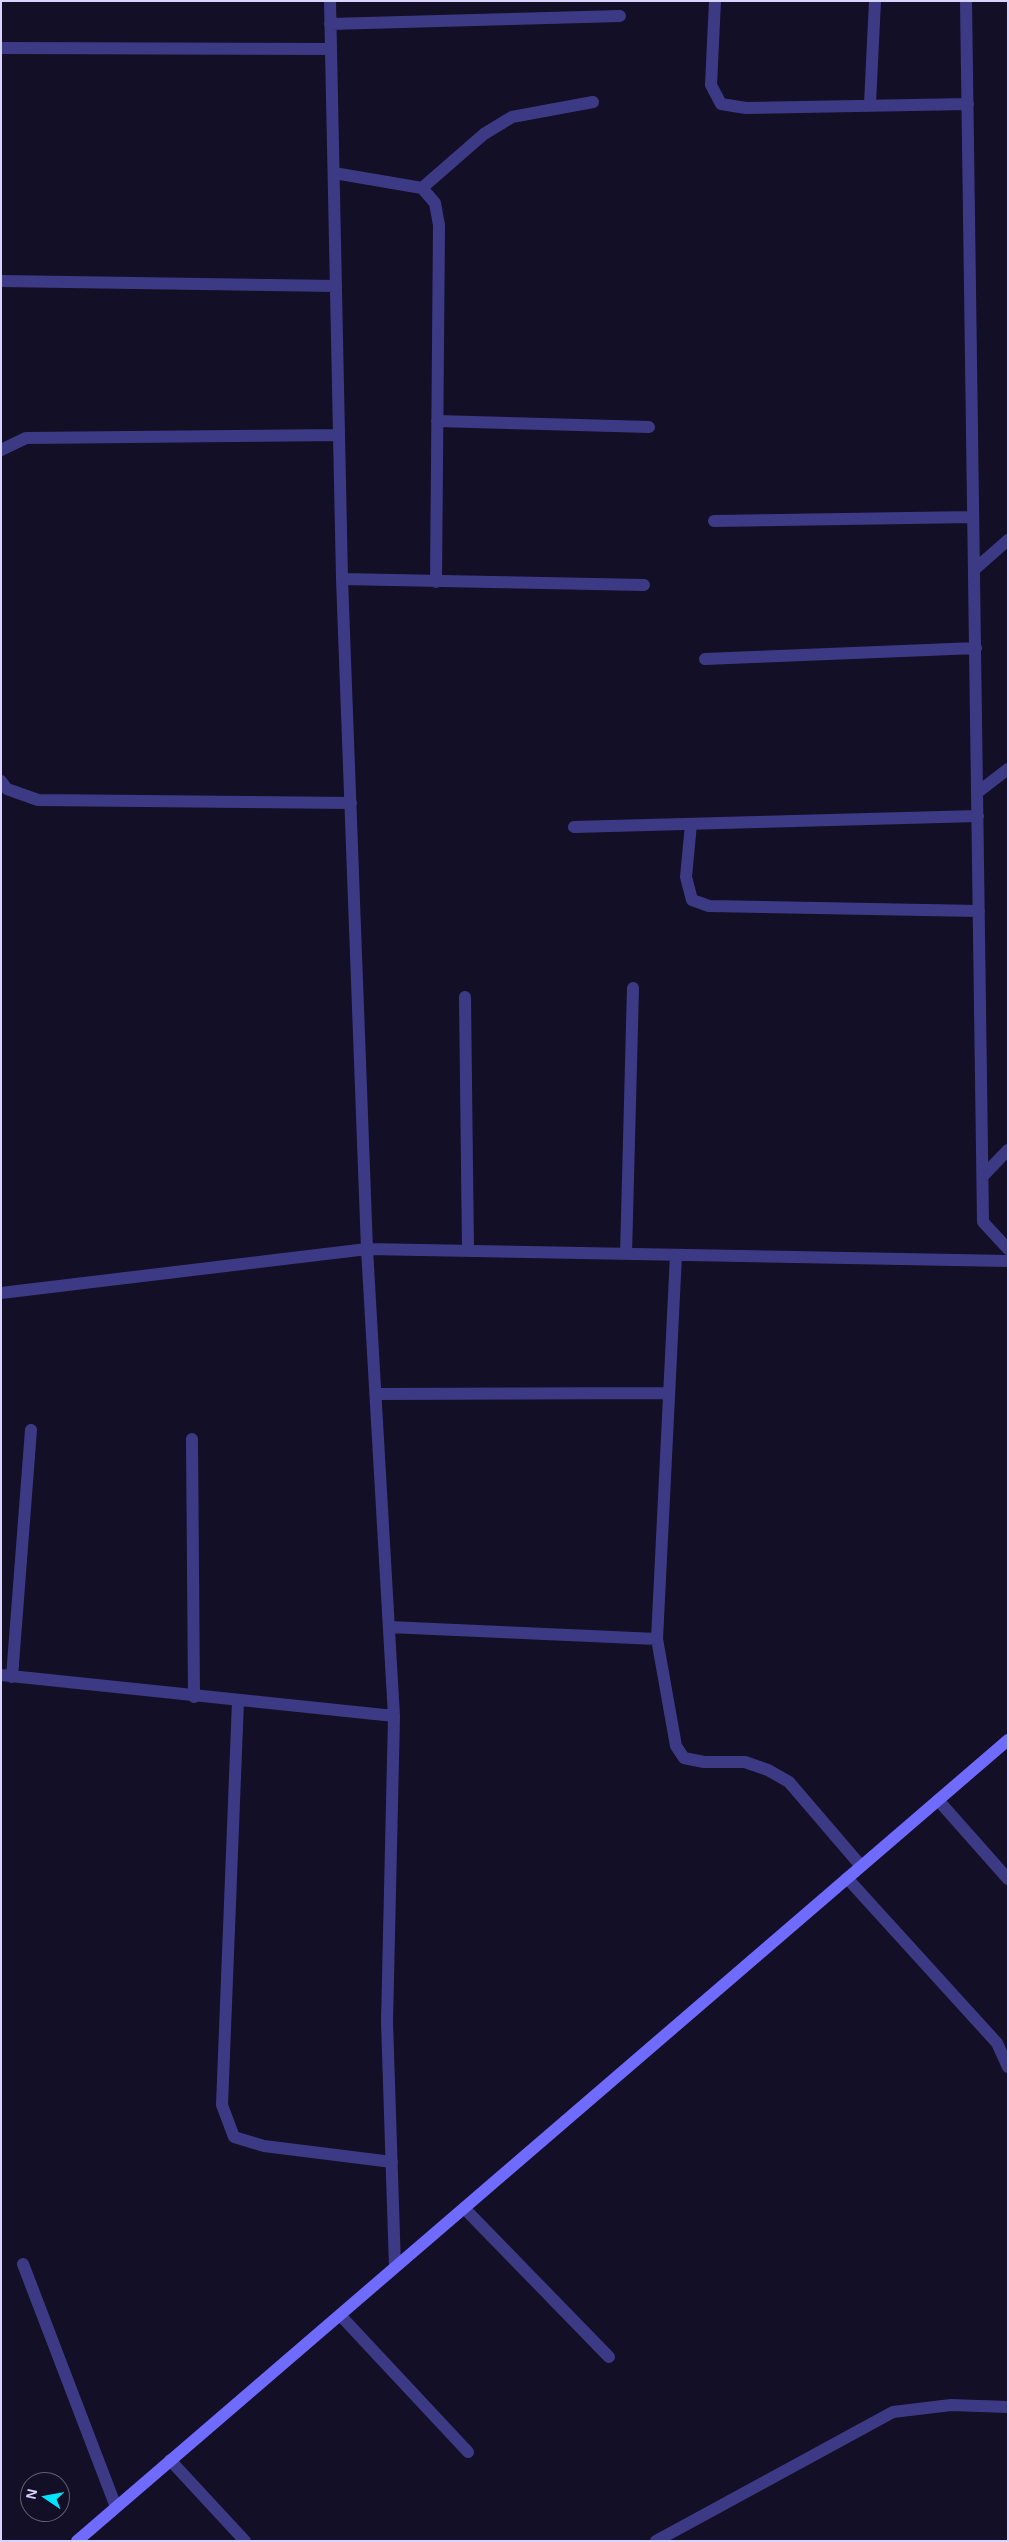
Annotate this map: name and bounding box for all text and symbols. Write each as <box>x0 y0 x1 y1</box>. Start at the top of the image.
north arrow <box>20 2472 70 2522</box>
text: N <box>22 2487 40 2501</box>

